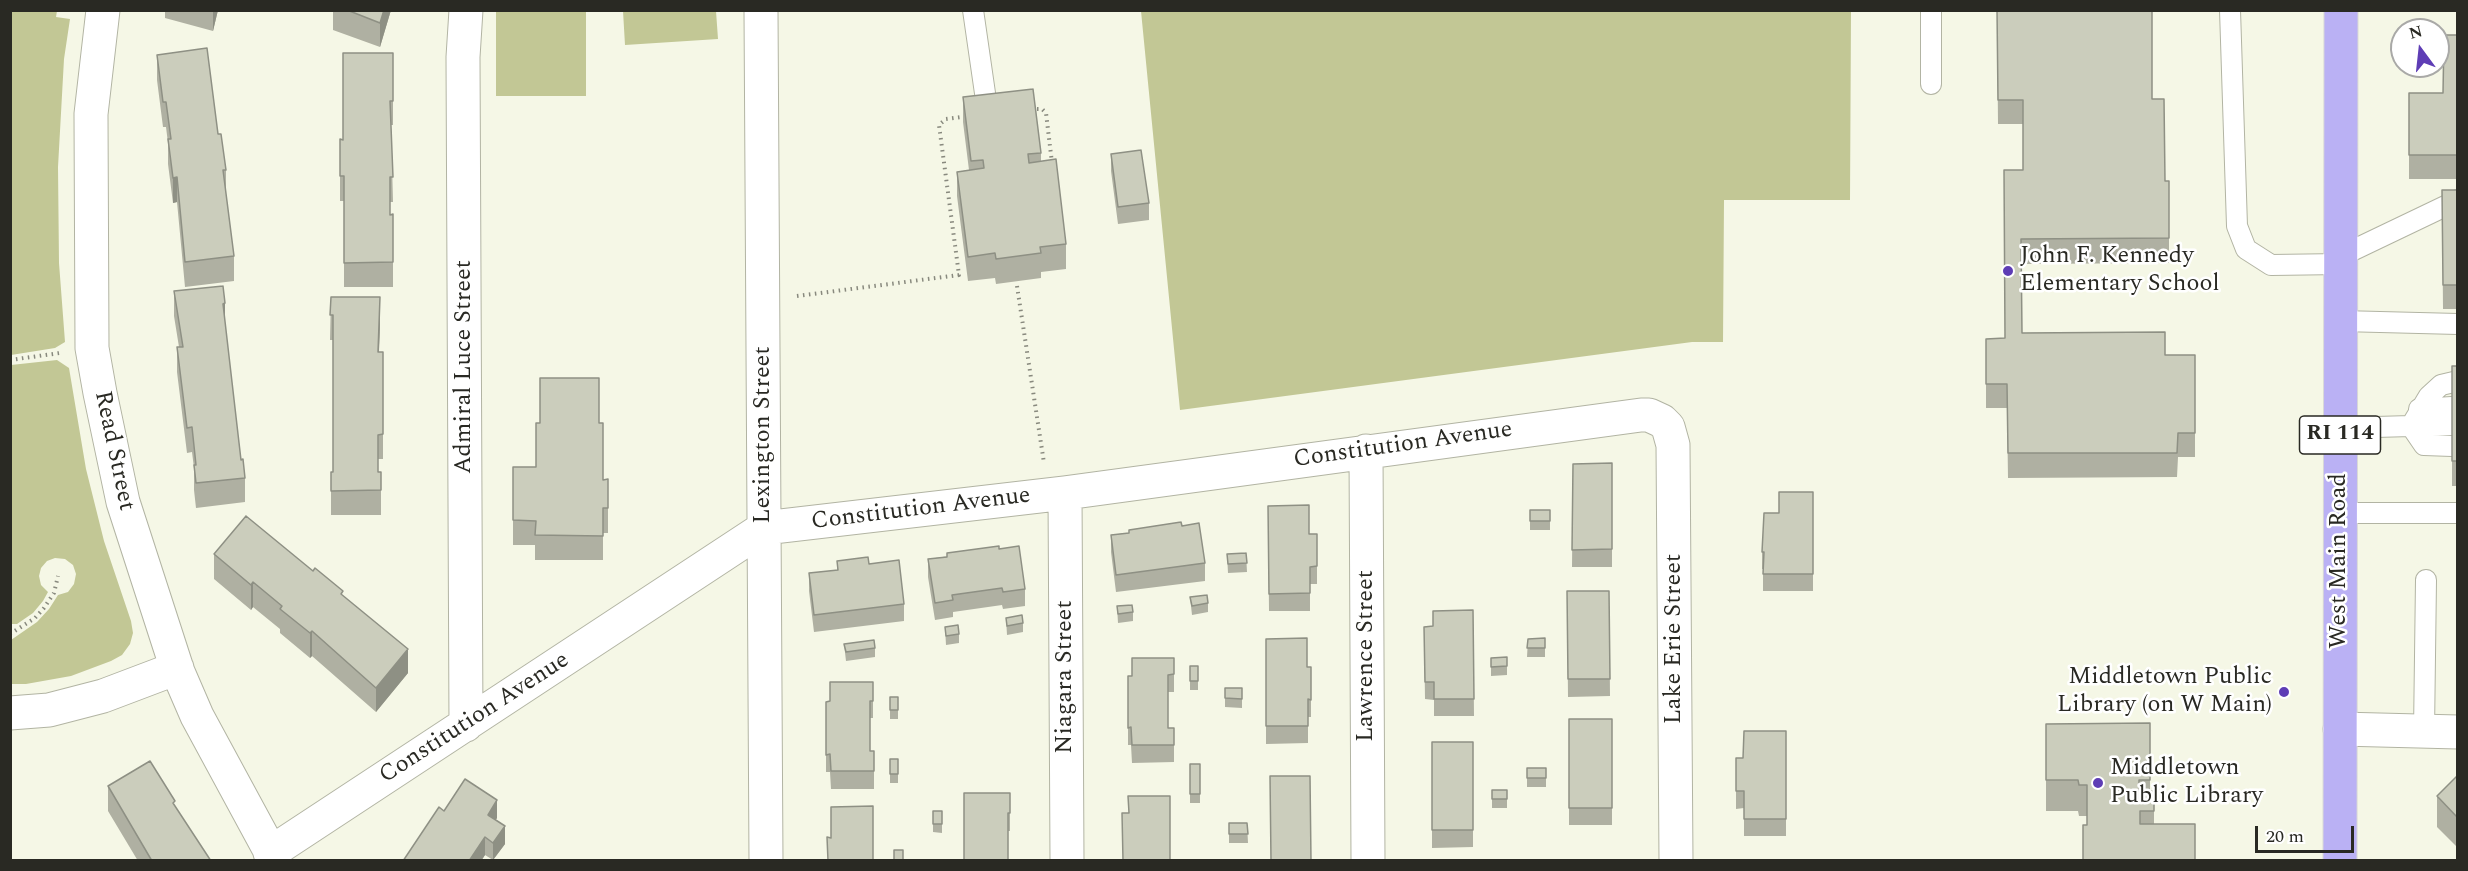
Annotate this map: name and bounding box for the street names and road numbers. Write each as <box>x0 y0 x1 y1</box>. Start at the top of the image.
street label: Admiral Luce Street <box>451 260 479 474</box>
street label: Lexington Street <box>750 346 778 524</box>
street label: Read Street <box>86 388 140 514</box>
street label: Constitution Avenue <box>1292 416 1514 476</box>
road number: RI 114 <box>2300 416 2380 454</box>
street label: West Main Road <box>2326 473 2354 649</box>
street label: Constitution Avenue <box>810 482 1032 538</box>
street label: Lake Erie Street <box>1661 554 1689 724</box>
street label: Lawrence Street <box>1353 570 1381 742</box>
street label: Niagara Street <box>1052 600 1080 754</box>
street label: Constitution Avenue <box>375 647 575 791</box>

